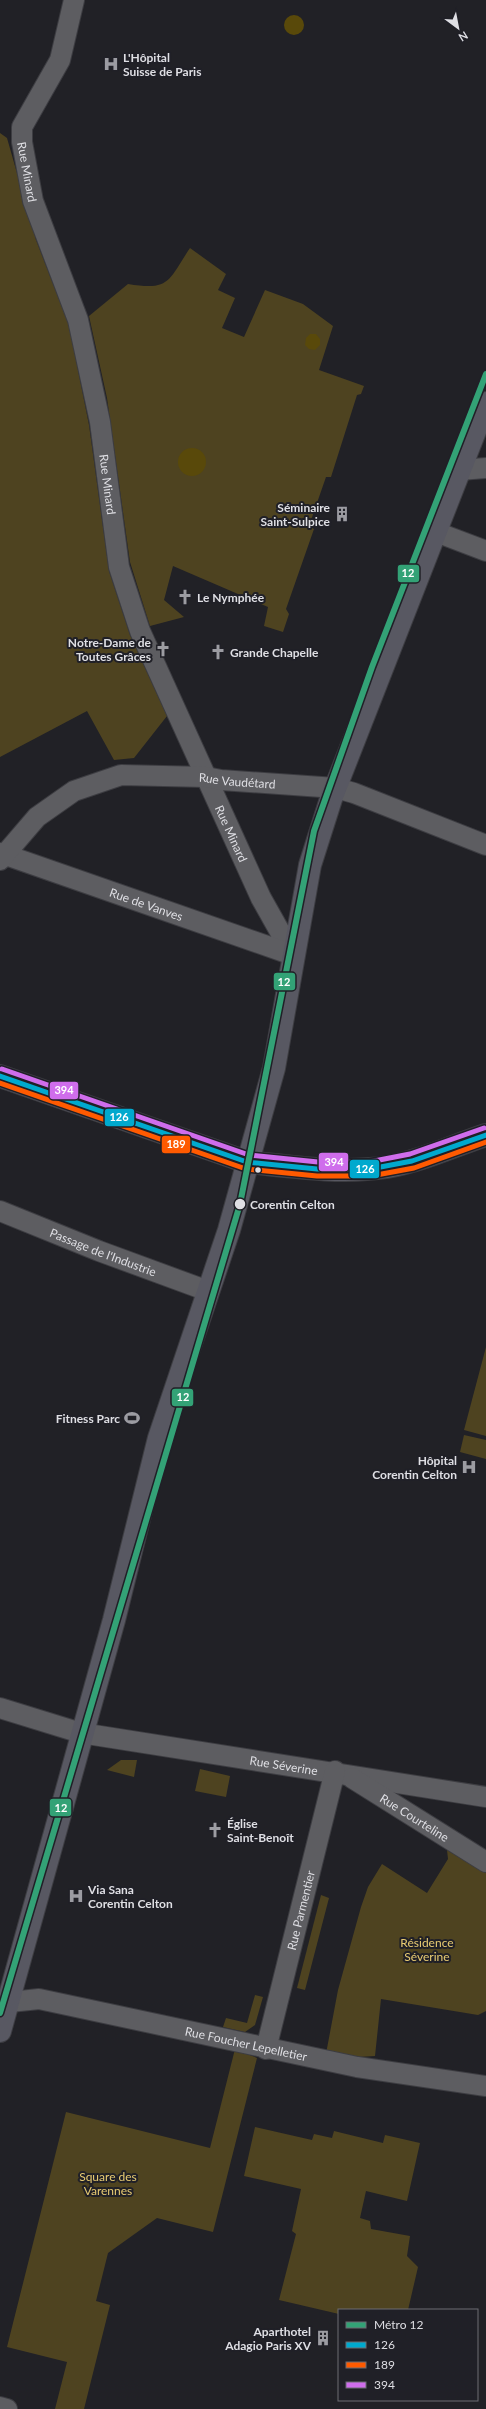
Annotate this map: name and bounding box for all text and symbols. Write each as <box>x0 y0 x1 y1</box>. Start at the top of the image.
north arrow <box>438 8 478 48</box>
text: N <box>457 29 471 45</box>
place label: L'Hôpital Suisse de Paris <box>123 50 201 79</box>
hospital icon: L'Hôpital Suisse de Paris <box>102 55 120 73</box>
street label: Rue Minard <box>15 141 41 203</box>
street label: Rue Minard <box>97 453 120 515</box>
place label: Séminaire Saint-Sulpice <box>261 500 331 529</box>
building icon: Séminaire Saint-Sulpice <box>333 505 351 523</box>
line badge: 12 <box>397 564 420 583</box>
text: 12 <box>402 566 414 579</box>
church icon: Le Nymphée <box>176 588 194 606</box>
place label: Le Nymphée <box>197 590 265 605</box>
place label: Notre-Dame de Toutes Grâces <box>68 635 152 664</box>
church icon: Notre-Dame de Toutes Grâces <box>154 640 172 658</box>
church icon: Grande Chapelle <box>209 643 227 661</box>
place label: Grande Chapelle <box>230 645 319 660</box>
street label: Rue Vaudétard <box>199 769 276 791</box>
street label: Rue Minard <box>212 803 251 864</box>
street label: Rue de Vanves <box>108 884 185 924</box>
line badge: 12 <box>273 972 296 991</box>
text: 12 <box>278 975 290 988</box>
line badge: 394 <box>49 1081 79 1100</box>
text: 394 <box>54 1083 74 1096</box>
line badge: 126 <box>104 1108 135 1127</box>
text: 126 <box>109 1110 129 1123</box>
line badge: 189 <box>161 1135 191 1154</box>
text: 189 <box>166 1137 186 1150</box>
line badge: 394 <box>318 1152 349 1172</box>
text: 394 <box>324 1155 344 1168</box>
line badge: 126 <box>349 1159 380 1179</box>
text: 126 <box>355 1162 375 1175</box>
unlabelled marker <box>253 1165 263 1175</box>
marker: Corentin Celton <box>233 1197 247 1211</box>
place label: Corentin Celton <box>250 1197 335 1212</box>
street label: Passage de l'Industrie <box>48 1224 159 1279</box>
line badge: 12 <box>171 1388 194 1407</box>
text: 12 <box>177 1390 189 1403</box>
sports icon: Fitness Parc <box>123 1409 141 1427</box>
place label: Fitness Parc <box>56 1411 120 1426</box>
place label: Hôpital Corentin Celton <box>372 1453 457 1482</box>
hospital icon: Hôpital Corentin Celton <box>460 1458 478 1476</box>
street label: Rue Séverine <box>249 1752 319 1778</box>
street label: Rue Courteline <box>377 1790 452 1845</box>
line badge: 12 <box>49 1798 72 1817</box>
text: 12 <box>55 1801 67 1814</box>
place label: Église Saint-Benoît <box>227 1816 294 1845</box>
church icon: Église Saint-Benoît <box>206 1821 224 1839</box>
street label: Rue Parmentier <box>283 1868 318 1952</box>
place label: Via Sana Corentin Celton <box>87 1882 173 1911</box>
hospital icon: Via Sana Corentin Celton <box>67 1887 85 1905</box>
park label: Résidence Séverine <box>400 1935 454 1964</box>
street label: Rue Foucher Lepelletier <box>184 2023 309 2064</box>
park label: Square des Varennes <box>79 2169 137 2198</box>
legend <box>338 2309 478 2401</box>
text: Métro 12 <box>374 2317 424 2332</box>
place label: Aparthotel Adagio Paris XV <box>224 2324 312 2353</box>
building icon: Aparthotel Adagio Paris XV <box>314 2329 332 2347</box>
text: 126 <box>374 2337 395 2352</box>
text: 189 <box>374 2357 395 2372</box>
text: 394 <box>374 2377 395 2392</box>

